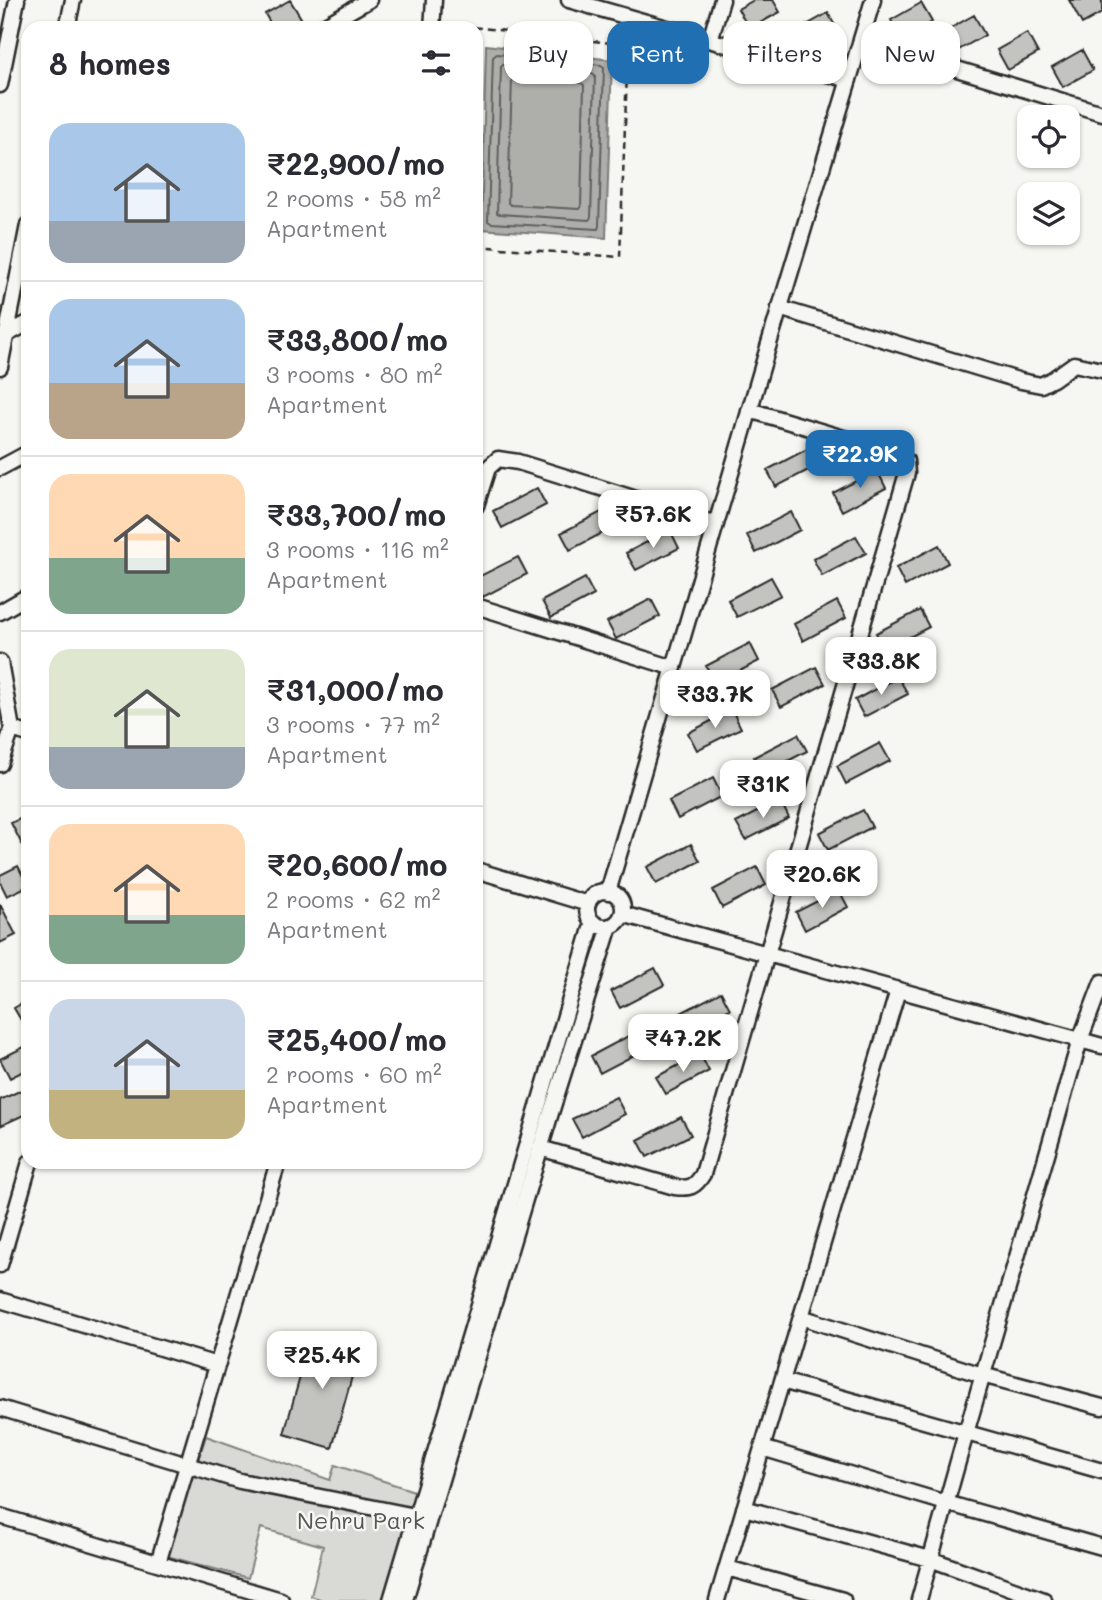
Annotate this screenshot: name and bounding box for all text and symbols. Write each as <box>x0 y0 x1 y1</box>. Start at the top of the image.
chip: Buy <box>504 21 593 84</box>
chip: Rent <box>607 21 709 84</box>
chip: Filters <box>723 21 847 84</box>
chip: New <box>861 21 960 84</box>
text: 8 homes <box>49 43 171 83</box>
icon: filters <box>417 44 455 82</box>
map controls <box>1017 105 1080 245</box>
button: locate <box>1017 105 1080 168</box>
text: ₹22,900/mo <box>266 143 445 183</box>
icon: home <box>105 151 189 235</box>
button: layers <box>1017 182 1080 245</box>
text: 2 rooms · 58 m² <box>266 183 441 213</box>
text: Apartment <box>266 213 388 243</box>
text: ₹33,800/mo <box>266 319 448 359</box>
icon: home <box>105 327 189 411</box>
text: 3 rooms · 80 m² <box>266 359 442 389</box>
text: Apartment <box>266 389 388 419</box>
pin: ₹22.9K <box>803 430 917 490</box>
text: ₹22.9K <box>822 438 898 468</box>
pin: ₹57.6K <box>596 490 710 550</box>
text: ₹33,700/mo <box>266 494 446 534</box>
text: ₹57.6K <box>614 498 692 528</box>
icon: home <box>105 502 189 586</box>
text: 3 rooms · 116 m² <box>266 534 449 564</box>
text: Apartment <box>266 564 388 594</box>
pin: ₹33.8K <box>824 638 938 697</box>
text: ₹33.8K <box>841 645 921 675</box>
text: ₹31,000/mo <box>266 669 444 709</box>
pin: ₹33.7K <box>658 670 772 730</box>
icon: home <box>105 677 189 761</box>
text: ₹33.7K <box>676 678 754 708</box>
text: 3 rooms · 77 m² <box>266 709 440 739</box>
text: Apartment <box>266 739 388 769</box>
pin: ₹31K <box>722 760 804 820</box>
text: ₹31K <box>736 768 790 798</box>
text: ₹20,600/mo <box>266 844 447 884</box>
pin: ₹20.6K <box>765 850 879 910</box>
icon: home <box>105 852 189 936</box>
text: ₹20.6K <box>782 858 862 888</box>
text: 2 rooms · 62 m² <box>266 884 440 914</box>
text: Apartment <box>266 914 388 944</box>
pin: ₹47.2K <box>626 1014 740 1074</box>
text: ₹25,400/mo <box>266 1019 447 1059</box>
text: ₹47.2K <box>644 1022 722 1052</box>
icon: home <box>105 1027 189 1111</box>
text: 2 rooms · 60 m² <box>266 1059 442 1089</box>
text: Apartment <box>266 1089 388 1119</box>
pin: ₹25.4K <box>265 1332 379 1391</box>
text: ₹25.4K <box>283 1339 361 1369</box>
park label: Nehru Park <box>297 1505 425 1535</box>

